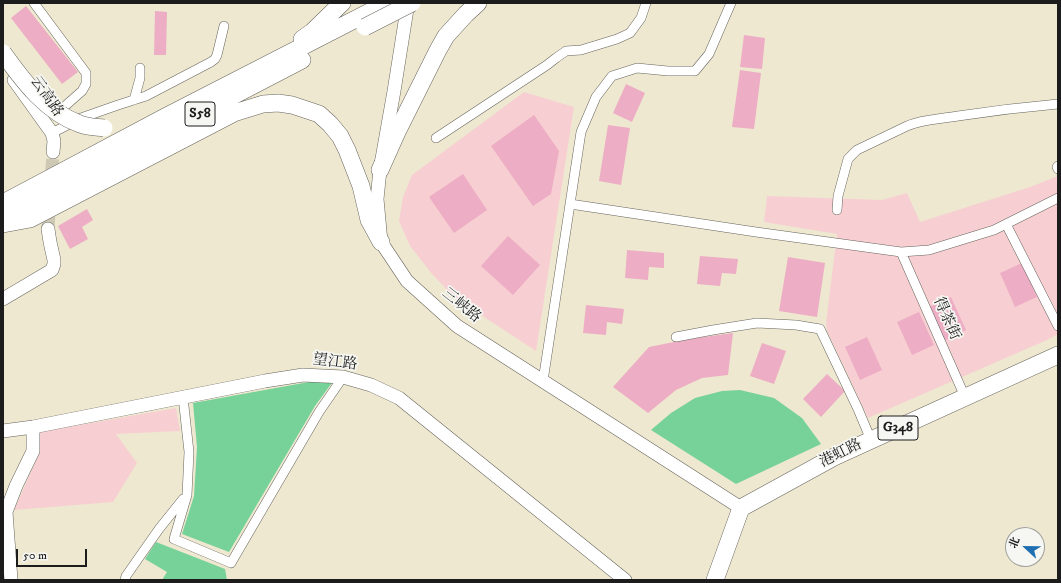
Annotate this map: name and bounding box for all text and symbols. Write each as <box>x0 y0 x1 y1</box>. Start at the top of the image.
street label: 云高路 <box>26 73 66 121</box>
road number: S58 <box>185 102 215 126</box>
street label: 三峡路 <box>438 285 484 327</box>
street label: 得茶街 <box>929 295 963 343</box>
street label: 望江路 <box>312 351 358 375</box>
road number: G348 <box>878 416 918 440</box>
street label: 港虹路 <box>817 436 865 472</box>
north arrow <box>1005 527 1045 567</box>
text: 北 <box>1006 535 1023 551</box>
scale bar <box>18 541 89 567</box>
text: 50 m <box>23 548 47 563</box>

